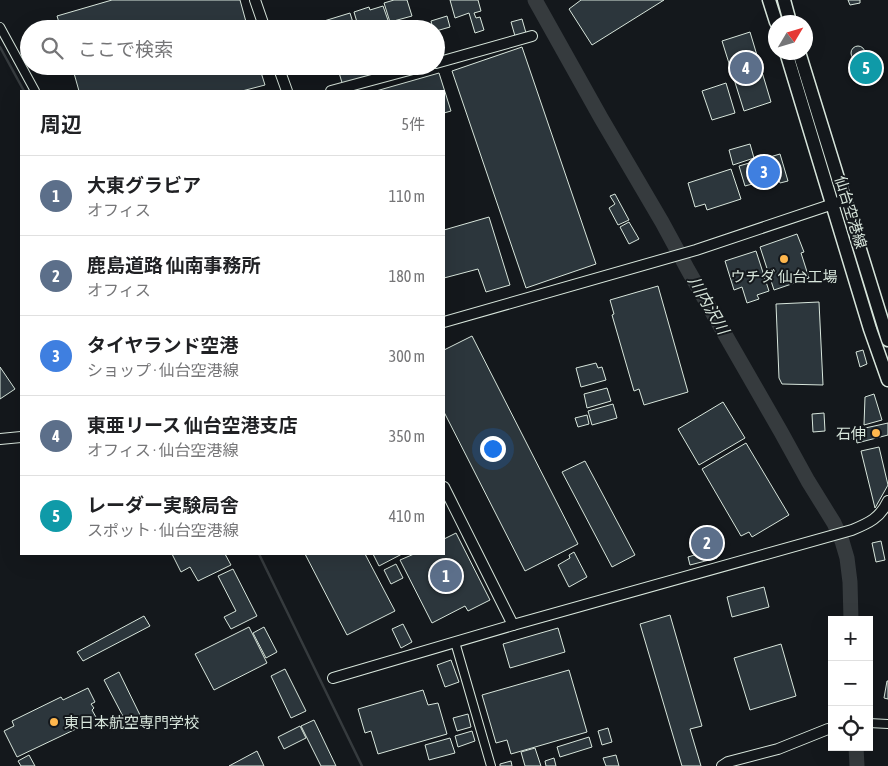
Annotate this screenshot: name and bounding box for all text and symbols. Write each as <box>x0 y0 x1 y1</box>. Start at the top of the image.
north arrow <box>768 15 813 60</box>
search box <box>20 20 445 75</box>
icon: search <box>38 34 66 62</box>
text: ここで検索 <box>78 38 173 60</box>
pin: 4 <box>730 49 762 87</box>
pin: 5 <box>850 49 882 87</box>
text: 周辺 <box>40 112 82 136</box>
text: 5件 <box>401 115 425 133</box>
pin: 3 <box>748 153 780 191</box>
text: 大東グラビア <box>87 174 201 196</box>
street label: 仙台空港線 <box>832 174 870 250</box>
text: 1 <box>52 187 60 205</box>
text: 110 m <box>389 187 425 205</box>
text: オフィス <box>87 201 151 219</box>
marker: ウチダ 仙台工場 <box>778 253 790 265</box>
text: 鹿島道路 仙南事務所 <box>87 254 261 276</box>
text: 2 <box>52 267 60 285</box>
text: 180 m <box>389 267 425 285</box>
place label: ウチダ 仙台工場 <box>730 268 838 285</box>
water label: 川内沢川 <box>685 273 734 339</box>
text: オフィス <box>87 281 151 299</box>
text: タイヤランド空港 <box>87 334 238 356</box>
text: 3 <box>52 347 60 365</box>
text: 300 m <box>389 347 425 365</box>
text: ショップ · 仙台空港線 <box>87 361 239 379</box>
text: 東亜リース 仙台空港支店 <box>87 414 298 436</box>
place label: 石伸 <box>836 425 866 442</box>
text: 4 <box>52 427 60 445</box>
text: 350 m <box>389 427 425 445</box>
marker: 石伸 <box>870 427 882 439</box>
your location <box>480 436 506 462</box>
text: オフィス · 仙台空港線 <box>87 441 239 459</box>
text: レーダー実験局舎 <box>87 494 239 516</box>
text: 5 <box>52 507 60 525</box>
text: 410 m <box>389 507 425 525</box>
text: スポット · 仙台空港線 <box>87 521 239 539</box>
pin: 2 <box>691 524 723 562</box>
pin: 1 <box>430 557 462 595</box>
map controls <box>828 616 873 751</box>
button: + <box>828 616 873 661</box>
button: − <box>828 661 873 706</box>
button: locate <box>828 706 873 751</box>
place label: 東日本航空専門学校 <box>64 714 199 731</box>
marker: 東日本航空専門学校 <box>48 716 60 728</box>

